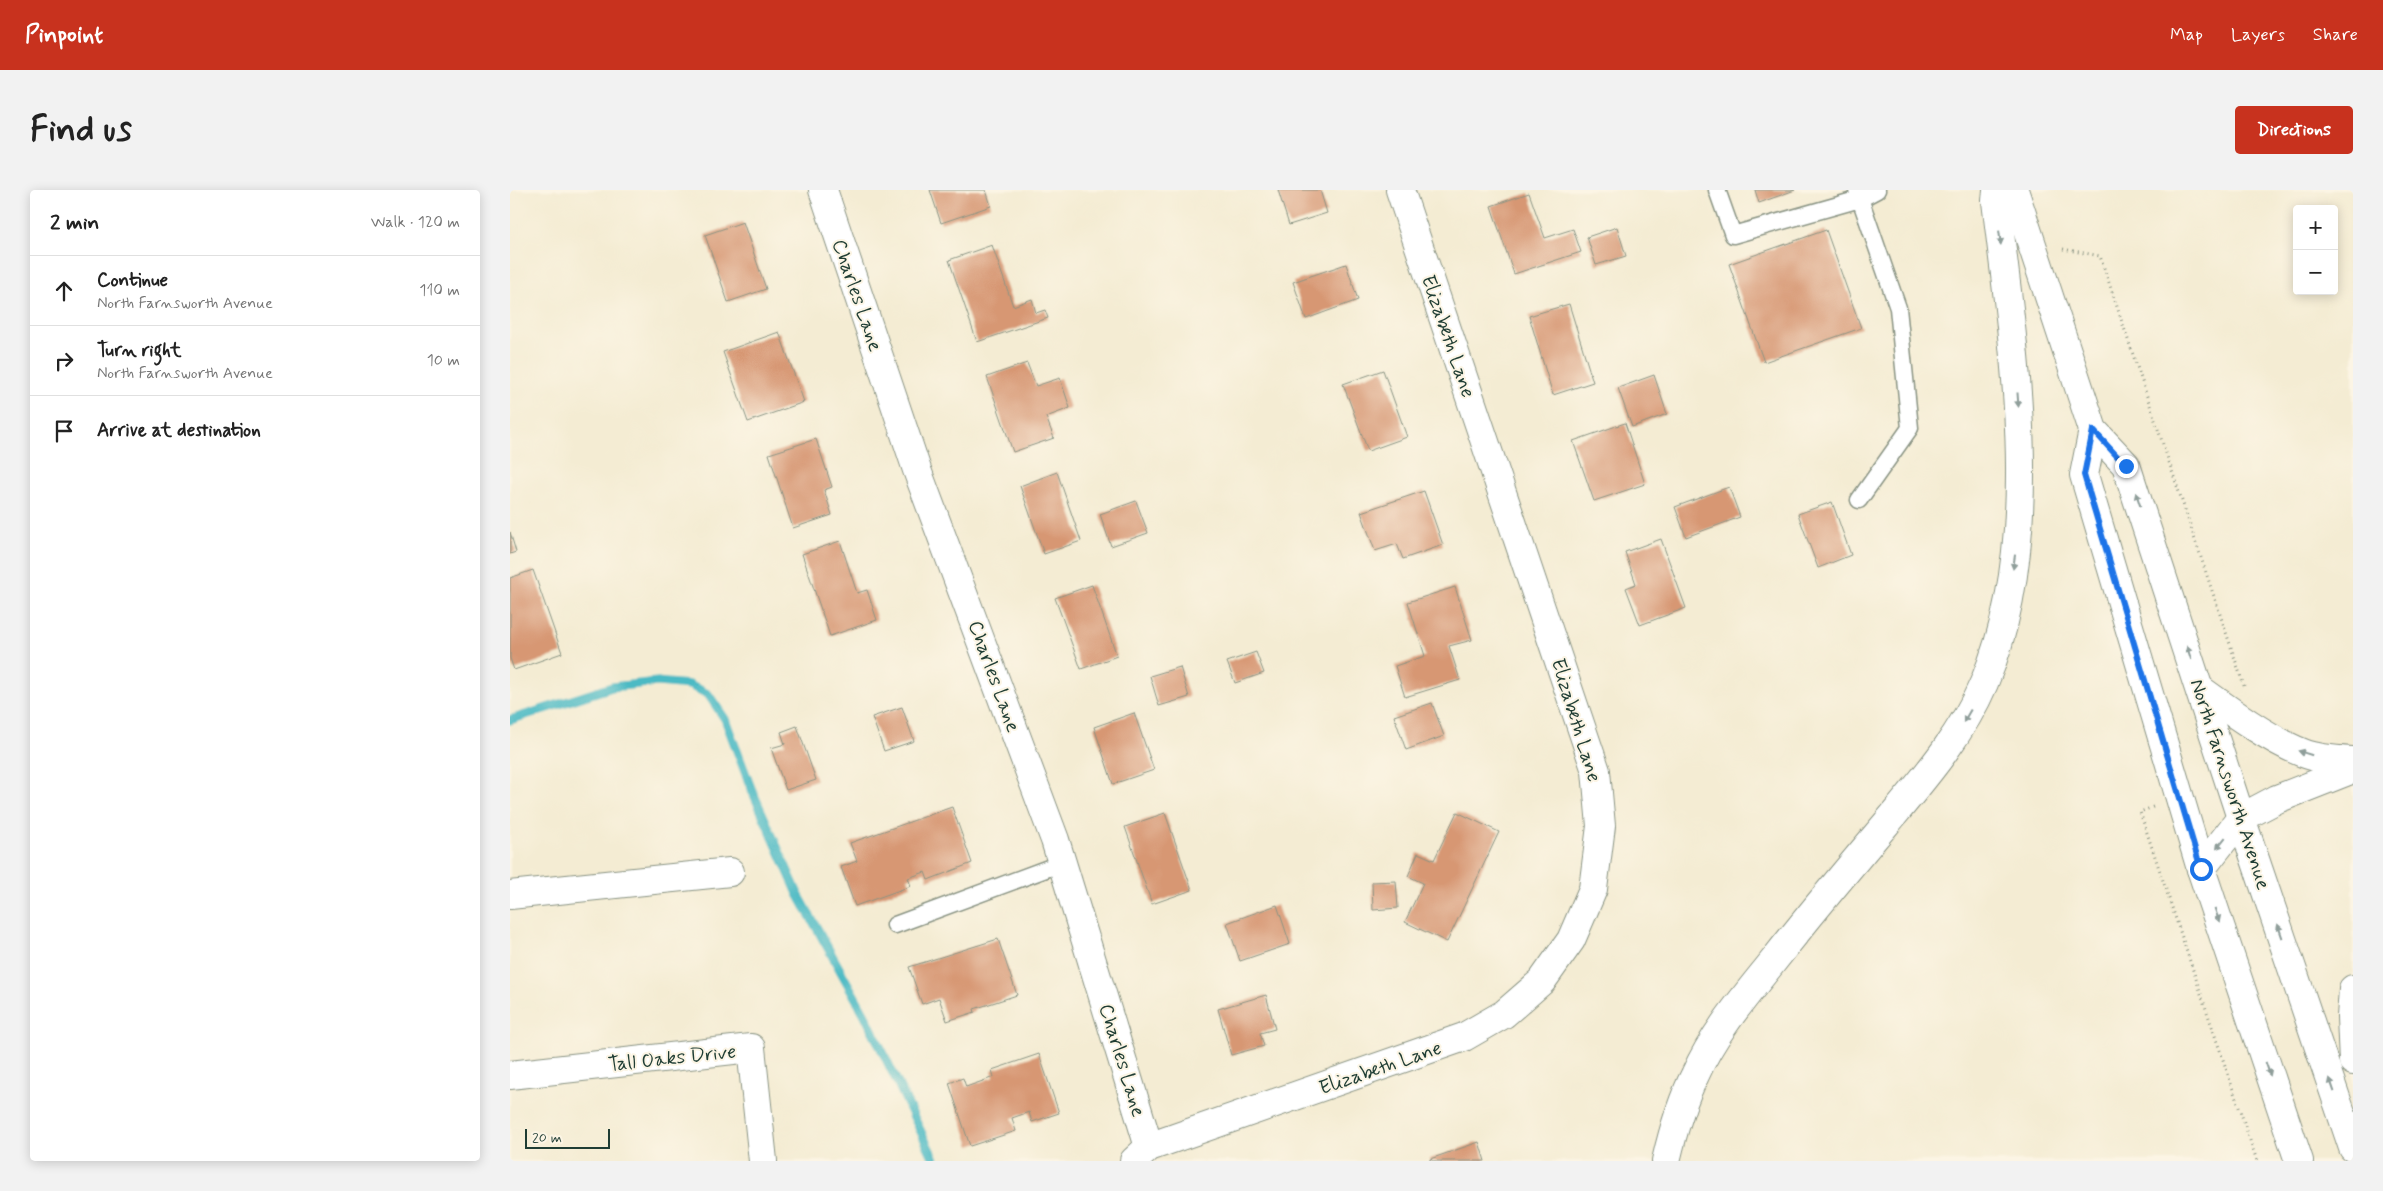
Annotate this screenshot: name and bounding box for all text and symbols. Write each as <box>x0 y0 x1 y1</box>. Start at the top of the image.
text: Pinpoint <box>25 20 103 51</box>
text: Map <box>2170 23 2203 47</box>
text: Layers <box>2231 23 2285 47</box>
text: Share <box>2313 23 2358 47</box>
button: Directions <box>2235 106 2353 154</box>
text: Find us <box>30 107 132 153</box>
map controls <box>2293 205 2338 295</box>
button: + <box>2293 205 2338 250</box>
text: 2 min <box>50 209 99 237</box>
text: Walk · 120 m <box>371 212 460 233</box>
one-way arrow <box>1996 231 2004 247</box>
street label: Charles Lane <box>825 236 888 355</box>
button: − <box>2293 250 2338 295</box>
text: Continue <box>97 268 168 293</box>
street label: Elizabeth Lane <box>1414 272 1481 401</box>
icon: ahead <box>50 277 78 305</box>
text: 110 m <box>419 280 460 301</box>
text: North Farnsworth Avenue <box>97 293 273 314</box>
text: Turn right <box>97 338 181 363</box>
icon: right <box>50 347 78 375</box>
text: 10 m <box>427 350 460 371</box>
text: North Farnsworth Avenue <box>97 363 273 384</box>
one-way arrow <box>2014 392 2022 408</box>
icon: arrive <box>50 417 78 445</box>
text: Arrive at destination <box>97 418 261 443</box>
route end <box>2115 455 2138 478</box>
one-way arrow <box>2133 491 2141 506</box>
one-way arrow <box>2009 554 2017 570</box>
street label: Charles Lane <box>961 617 1026 736</box>
one-way arrow <box>2184 645 2192 660</box>
street label: Elizabeth Lane <box>1544 655 1607 786</box>
street label: North Farnsworth Avenue <box>2183 676 2276 893</box>
one-way arrow <box>1962 710 1971 723</box>
one-way arrow <box>2297 748 2312 756</box>
one-way arrow <box>2216 836 2227 849</box>
route start <box>2190 858 2213 881</box>
one-way arrow <box>2213 908 2221 923</box>
one-way arrow <box>2275 924 2283 939</box>
street label: Charles Lane <box>1092 1001 1152 1120</box>
street label: Elizabeth Lane <box>1316 1035 1445 1102</box>
street label: Tall Oaks Drive <box>607 1038 737 1079</box>
one-way arrow <box>2265 1062 2273 1077</box>
one-way arrow <box>2328 1078 2335 1093</box>
scale bar <box>525 1126 610 1149</box>
text: 20 m <box>532 1129 562 1147</box>

